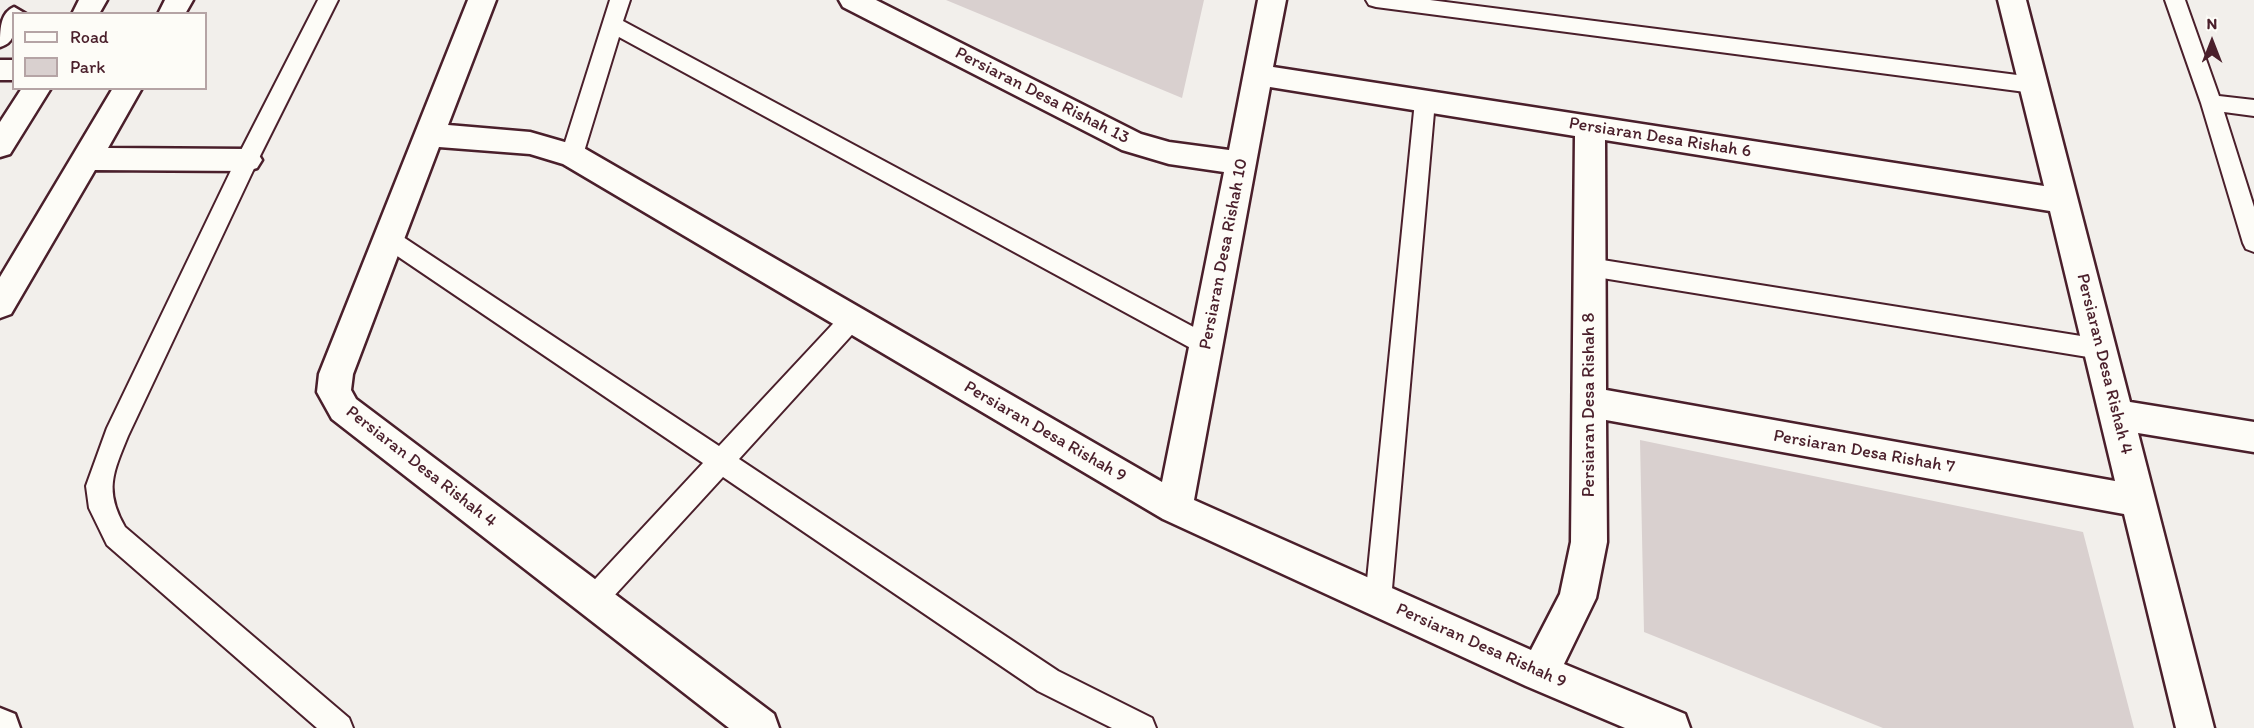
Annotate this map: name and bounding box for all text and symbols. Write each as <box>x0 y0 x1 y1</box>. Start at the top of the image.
legend <box>12 12 207 90</box>
north arrow <box>2182 12 2242 72</box>
text: N <box>2207 14 2217 33</box>
text: Road <box>70 26 109 48</box>
street label: Persiaran Desa Rishah 13 <box>951 43 1133 149</box>
text: Park <box>70 56 105 78</box>
street label: Persiaran Desa Rishah 6 <box>1567 113 1753 163</box>
street label: Persiaran Desa Rishah 10 <box>1195 157 1253 351</box>
street label: Persiaran Desa Rishah 4 <box>2071 271 2137 457</box>
street label: Persiaran Desa Rishah 8 <box>1578 313 1600 497</box>
street label: Persiaran Desa Rishah 9 <box>960 377 1130 487</box>
street label: Persiaran Desa Rishah 4 <box>341 401 501 533</box>
street label: Persiaran Desa Rishah 7 <box>1772 425 1956 479</box>
street label: Persiaran Desa Rishah 9 <box>1392 599 1570 693</box>

